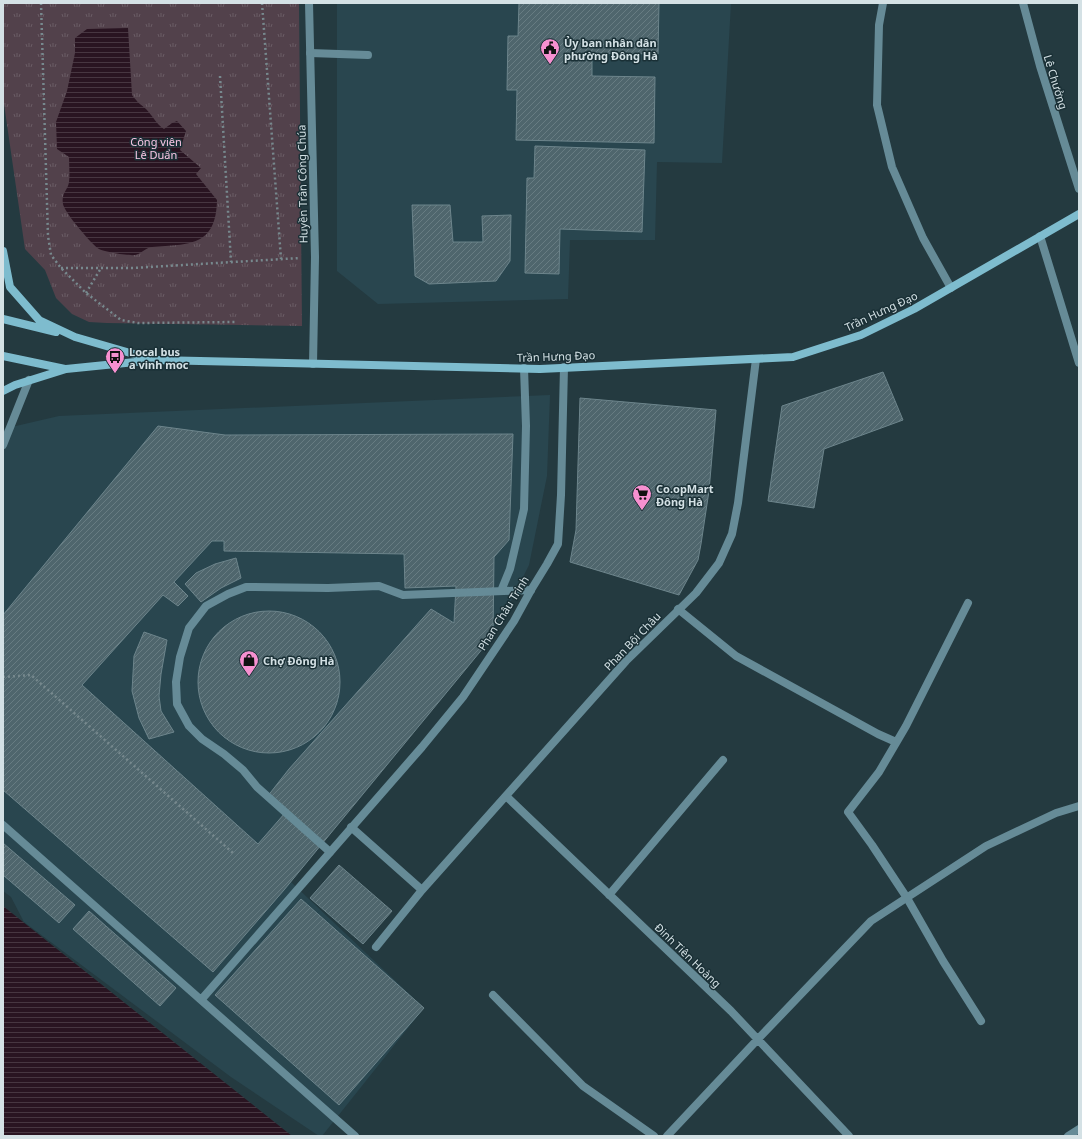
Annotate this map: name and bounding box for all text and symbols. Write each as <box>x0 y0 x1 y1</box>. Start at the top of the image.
place label: Ủy ban nhân dân phường Đông Hà <box>564 35 658 63</box>
public building icon: Ủy ban nhân dân phường Đông Hà <box>539 37 561 65</box>
street label: Lê Chưởng <box>1041 53 1071 111</box>
street label: Huyền Trân Công Chúa <box>293 124 311 244</box>
park label: Công viên Lê Duẩn <box>130 134 182 162</box>
street label: Trần Hưng Đạo <box>842 287 920 334</box>
place label: Local bus a vinh moc <box>129 344 189 372</box>
bus stop icon: Local bus a vinh moc <box>104 346 126 374</box>
street label: Trần Hưng Đạo <box>516 347 596 365</box>
place label: Co.opMart Đông Hà <box>656 481 714 509</box>
supermarket icon: Co.opMart Đông Hà <box>631 483 653 511</box>
street label: Phan Châu Trinh <box>474 573 532 653</box>
street label: Phan Bội Châu <box>600 609 664 673</box>
shop icon: Chợ Đông Hà <box>238 649 260 677</box>
place label: Chợ Đông Hà <box>263 653 334 668</box>
street label: Đinh Tiên Hoàng <box>652 919 724 991</box>

